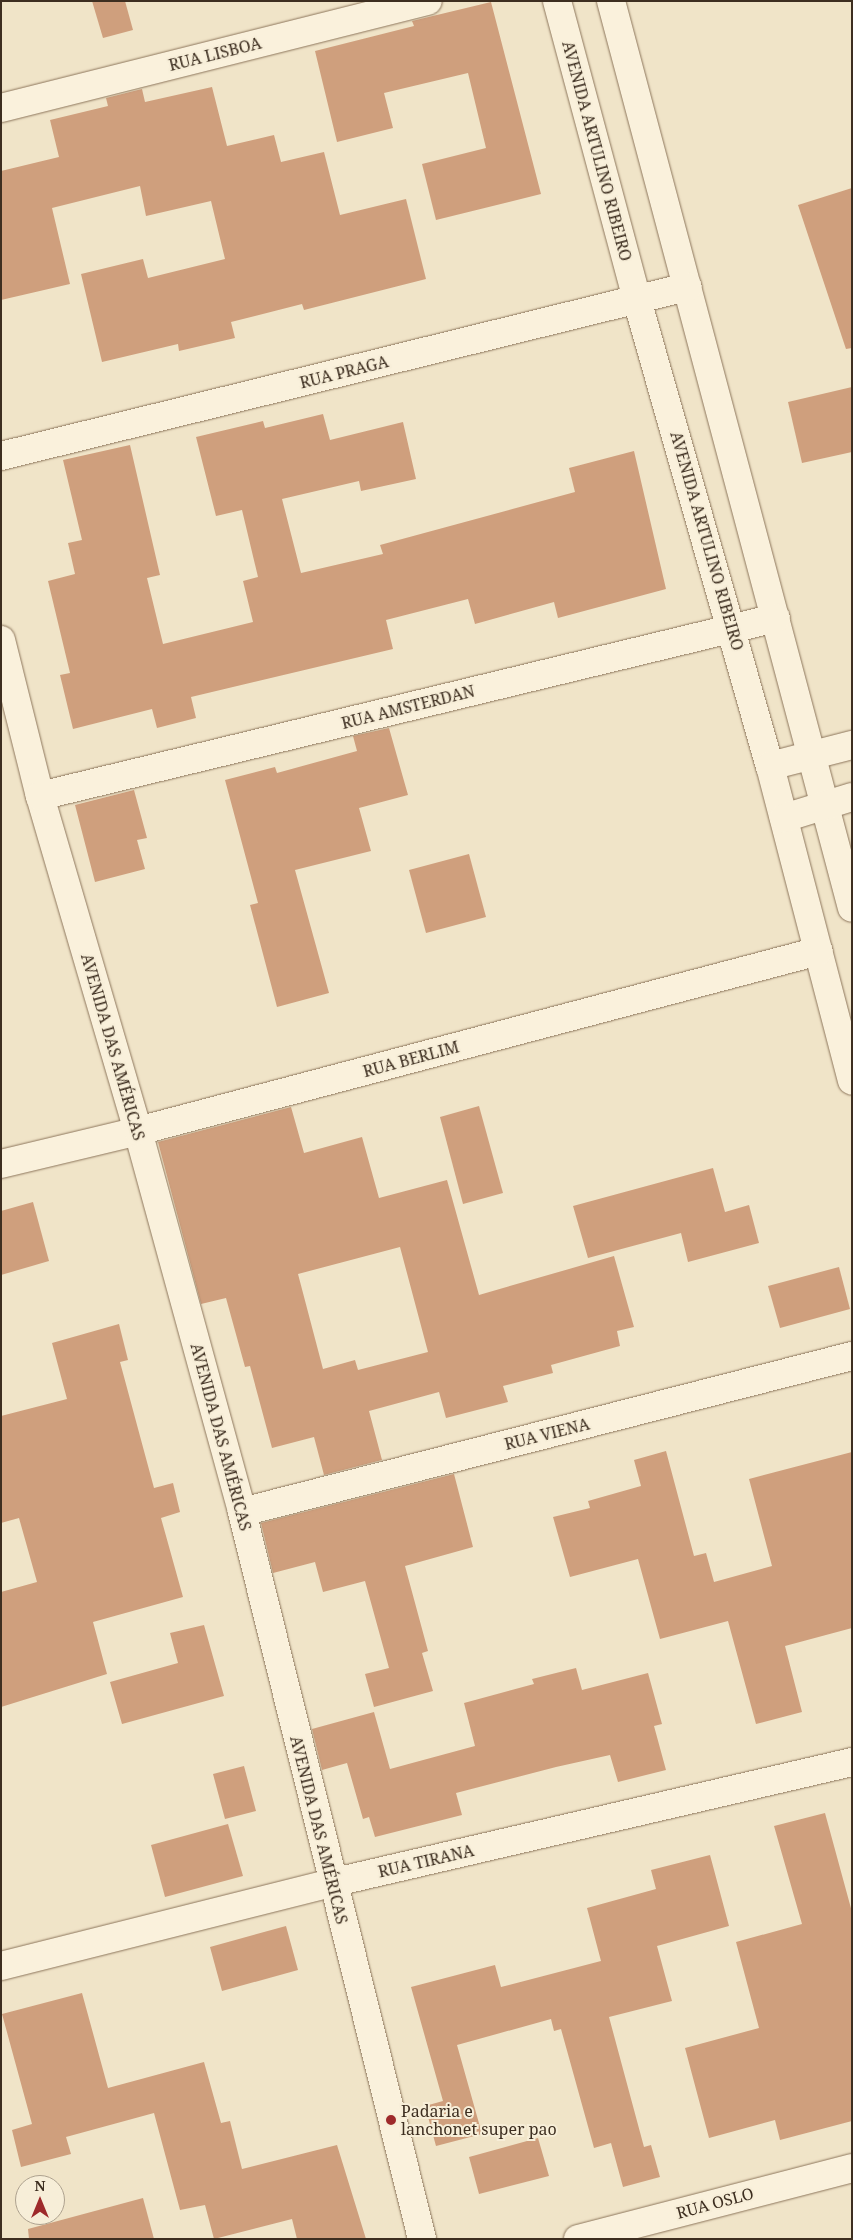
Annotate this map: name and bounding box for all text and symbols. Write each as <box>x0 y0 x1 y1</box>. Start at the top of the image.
street label: RUA LISBOA <box>167 33 263 75</box>
street label: AVENIDA ARTULINO RIBEIRO <box>558 39 636 263</box>
street label: RUA PRAGA <box>298 352 390 392</box>
street label: AVENIDA ARTULINO RIBEIRO <box>666 429 748 653</box>
street label: RUA AMSTERDAN <box>339 681 477 733</box>
street label: AVENIDA DAS AMÉRICAS <box>77 951 149 1143</box>
street label: RUA BERLIM <box>361 1037 461 1081</box>
street label: AVENIDA DAS AMÉRICAS <box>187 1341 255 1533</box>
street label: RUA VIENA <box>502 1414 592 1454</box>
street label: AVENIDA DAS AMÉRICAS <box>286 1734 352 1926</box>
street label: RUA TIRANA <box>376 1841 476 1881</box>
place label: Padaria e lanchonet super pao <box>401 2101 557 2139</box>
marker: Padaria e lanchonet super pao <box>385 2114 397 2126</box>
north arrow <box>15 2175 65 2225</box>
text: N <box>34 2176 46 2195</box>
street label: RUA OSLO <box>674 2183 756 2223</box>

